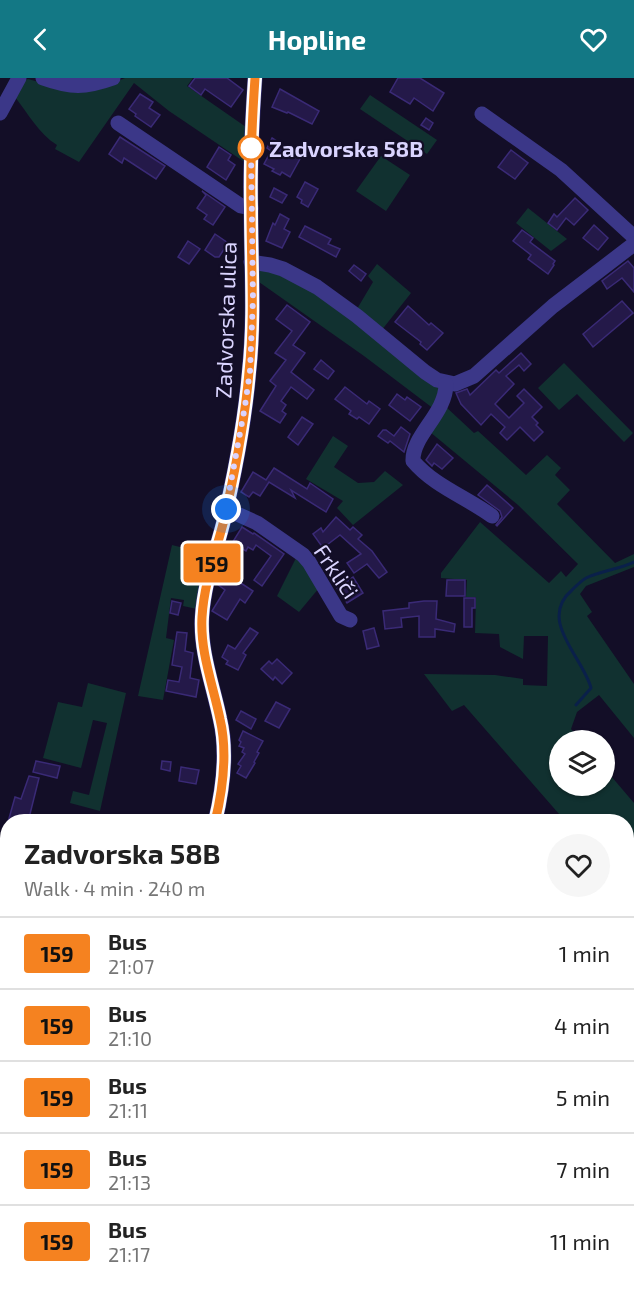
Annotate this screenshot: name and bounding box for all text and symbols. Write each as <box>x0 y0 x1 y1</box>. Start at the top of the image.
icon: back <box>24 23 57 56</box>
text: Hopline <box>268 23 366 55</box>
icon: heart <box>577 23 610 56</box>
marker: Zadvorska 58B <box>238 135 264 161</box>
place label: Zadvorska 58B <box>269 135 423 161</box>
street label: Zadvorska ulica <box>209 241 241 399</box>
your location <box>211 494 241 524</box>
street label: Frkliči <box>310 539 364 603</box>
line badge: 159 <box>178 544 246 582</box>
text: 159 <box>195 551 229 576</box>
map controls <box>549 730 615 796</box>
button: layers <box>549 730 615 796</box>
button: heart <box>547 834 610 897</box>
text: Zadvorska 58B <box>24 836 221 870</box>
text: Walk · 4 min · 240 m <box>24 876 205 900</box>
text: Bus <box>108 928 147 954</box>
text: 1 min <box>559 940 610 966</box>
text: 159 <box>40 941 74 966</box>
text: 21:07 <box>108 954 154 978</box>
text: Bus <box>108 1000 147 1026</box>
text: 4 min <box>554 1012 610 1038</box>
text: 159 <box>40 1013 74 1038</box>
text: 21:10 <box>108 1026 152 1050</box>
text: Bus <box>108 1072 147 1098</box>
text: 5 min <box>556 1084 610 1110</box>
text: 159 <box>40 1085 74 1110</box>
text: 21:11 <box>108 1098 148 1122</box>
text: Bus <box>108 1144 147 1170</box>
text: 7 min <box>556 1156 610 1182</box>
text: 159 <box>40 1157 74 1182</box>
text: 21:13 <box>108 1170 151 1194</box>
text: Bus <box>108 1216 147 1242</box>
text: 11 min <box>550 1228 610 1254</box>
text: 159 <box>40 1229 74 1254</box>
text: 21:17 <box>108 1242 150 1266</box>

